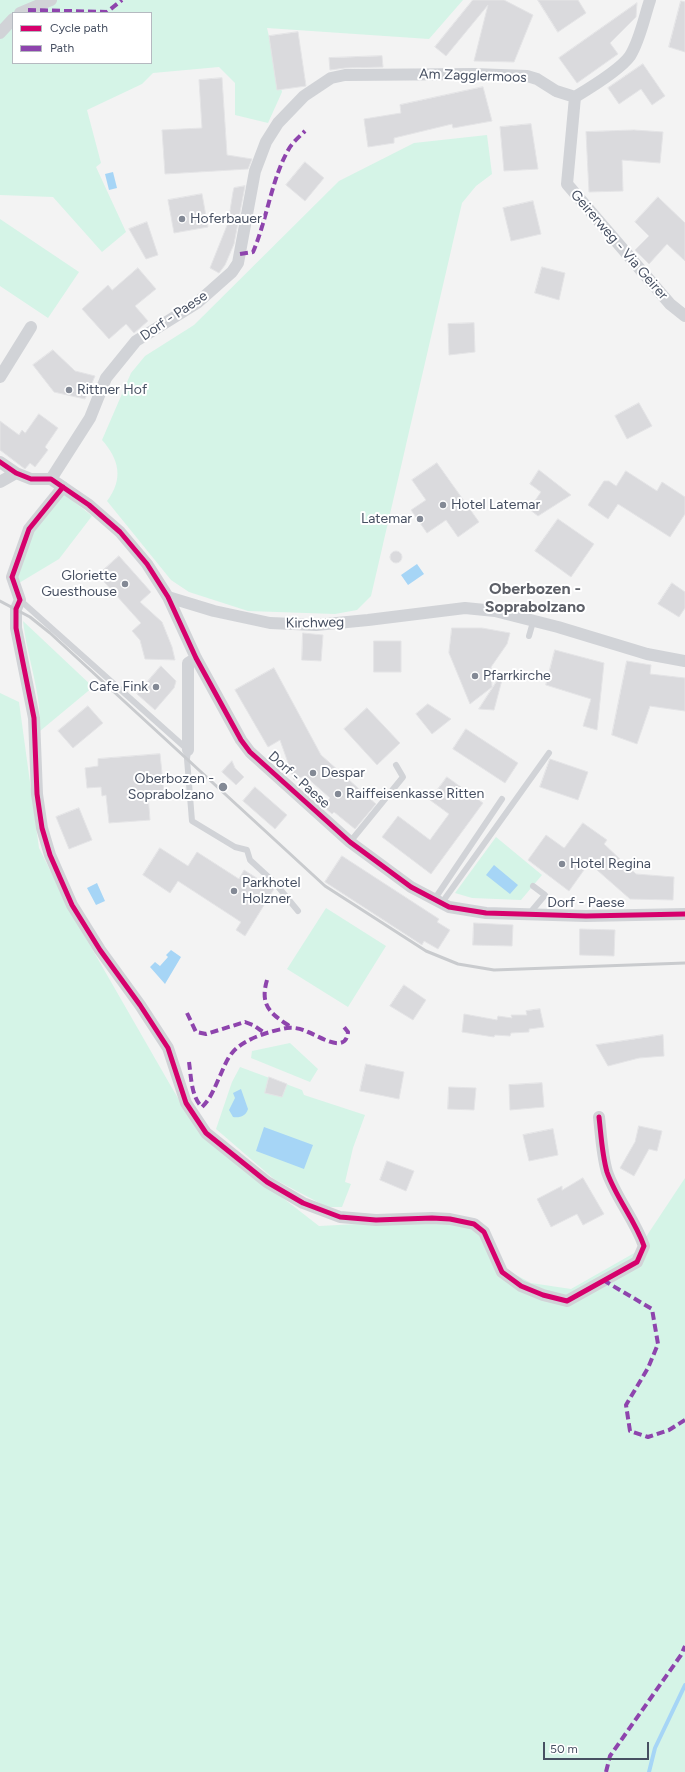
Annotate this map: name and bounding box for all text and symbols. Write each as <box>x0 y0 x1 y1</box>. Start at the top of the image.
legend <box>12 12 152 64</box>
text: Cycle path <box>50 21 108 35</box>
text: Path <box>50 41 74 55</box>
street label: Am Zagglermoos <box>419 66 527 86</box>
street label: Geirerweg - Via Geirer <box>567 187 671 303</box>
place label: Hoferbauer <box>190 211 262 227</box>
marker: Hoferbauer <box>177 214 187 224</box>
street label: Dorf - Paese <box>137 287 211 345</box>
place label: Rittner Hof <box>77 382 147 398</box>
marker: Rittner Hof <box>64 385 74 395</box>
place label: Hotel Latemar <box>451 497 540 513</box>
marker: Hotel Latemar <box>438 500 448 510</box>
place label: Latemar <box>361 511 412 527</box>
marker: Latemar <box>415 514 425 524</box>
place label: Gloriette Guesthouse <box>41 568 117 600</box>
marker: Gloriette Guesthouse <box>120 579 130 589</box>
district label: Oberbozen - Soprabolzano <box>485 579 585 617</box>
street label: Kirchweg <box>286 614 344 632</box>
place label: Pfarrkirche <box>483 668 551 684</box>
marker: Pfarrkirche <box>470 671 480 681</box>
place label: Cafe Fink <box>89 679 148 695</box>
marker: Cafe Fink <box>151 682 161 692</box>
street label: Dorf - Paese <box>265 748 333 812</box>
place label: Despar <box>321 765 365 781</box>
marker: Despar <box>308 768 318 778</box>
place label: Oberbozen - Soprabolzano <box>128 771 214 804</box>
marker: Oberbozen - Soprabolzano <box>217 781 229 793</box>
place label: Raiffeisenkasse Ritten <box>346 786 484 802</box>
marker: Raiffeisenkasse Ritten <box>333 789 343 799</box>
place label: Hotel Regina <box>570 856 651 872</box>
marker: Hotel Regina <box>557 859 567 869</box>
place label: Parkhotel Holzner <box>242 875 301 908</box>
marker: Parkhotel Holzner <box>229 886 239 896</box>
street label: Dorf - Paese <box>547 895 625 911</box>
scale bar <box>545 1734 651 1760</box>
text: 50 m <box>550 1742 578 1756</box>

